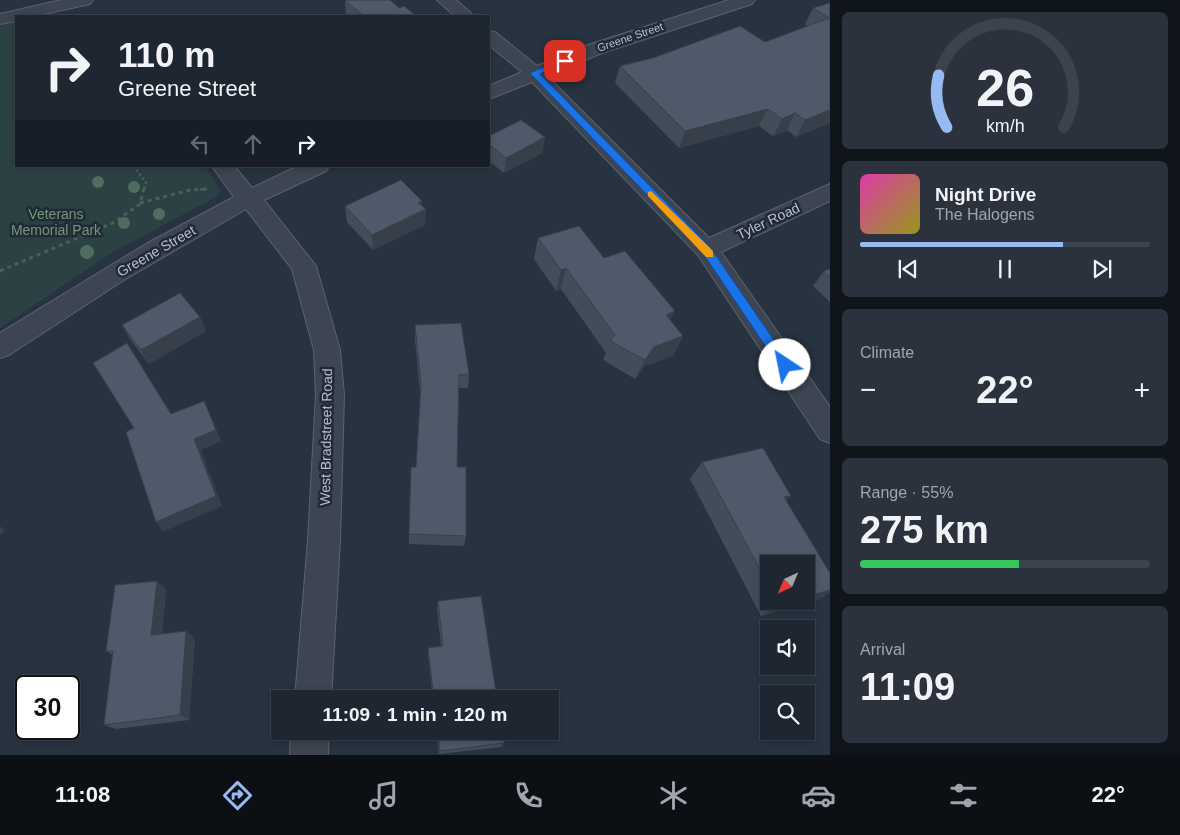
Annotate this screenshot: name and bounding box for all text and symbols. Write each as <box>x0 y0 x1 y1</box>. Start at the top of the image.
street label: Greene Street <box>595 20 665 54</box>
icon: right <box>35 35 100 100</box>
text: 110 m <box>118 35 215 74</box>
pin <box>544 40 586 82</box>
icon: arrive <box>551 47 579 75</box>
text: 26 <box>976 59 1034 117</box>
text: Greene Street <box>118 76 256 101</box>
text: km/h <box>986 116 1024 136</box>
icon: left <box>186 130 214 158</box>
icon: ahead <box>239 130 267 158</box>
icon: right <box>292 130 320 158</box>
text: Night Drive <box>935 184 1036 205</box>
street label: Tyler Road <box>734 199 802 243</box>
park label: Veterans Memorial Park <box>11 206 102 238</box>
text: The Halogens <box>935 206 1035 223</box>
street label: Greene Street <box>114 222 198 280</box>
icon: previous <box>894 255 922 283</box>
icon: pause <box>991 255 1019 283</box>
icon: next <box>1088 255 1116 283</box>
position arrow <box>758 338 810 390</box>
text: Climate <box>860 344 914 361</box>
street label: West Bradstreet Road <box>317 368 335 506</box>
text: 22° <box>976 369 1034 411</box>
text: − <box>860 374 876 405</box>
text: + <box>1134 374 1150 405</box>
text: Range · 55% <box>860 484 953 501</box>
text: 275 km <box>860 509 989 551</box>
north arrow <box>760 555 815 610</box>
map controls <box>760 555 815 740</box>
button: sound <box>760 620 815 675</box>
text: Arrival <box>860 641 905 658</box>
text: 11:09 <box>860 666 955 708</box>
speed limit sign: 30 <box>15 675 80 740</box>
button: search <box>760 685 815 740</box>
text: 11:09 · 1 min · 120 m <box>323 704 507 725</box>
icon: directions <box>220 778 255 813</box>
icon: music <box>366 778 401 813</box>
icon: phone <box>511 778 546 813</box>
icon: climate <box>656 778 691 813</box>
icon: car <box>801 778 836 813</box>
icon: filters <box>946 778 981 813</box>
text: 11:08 <box>55 782 110 807</box>
text: 22° <box>1092 782 1125 807</box>

